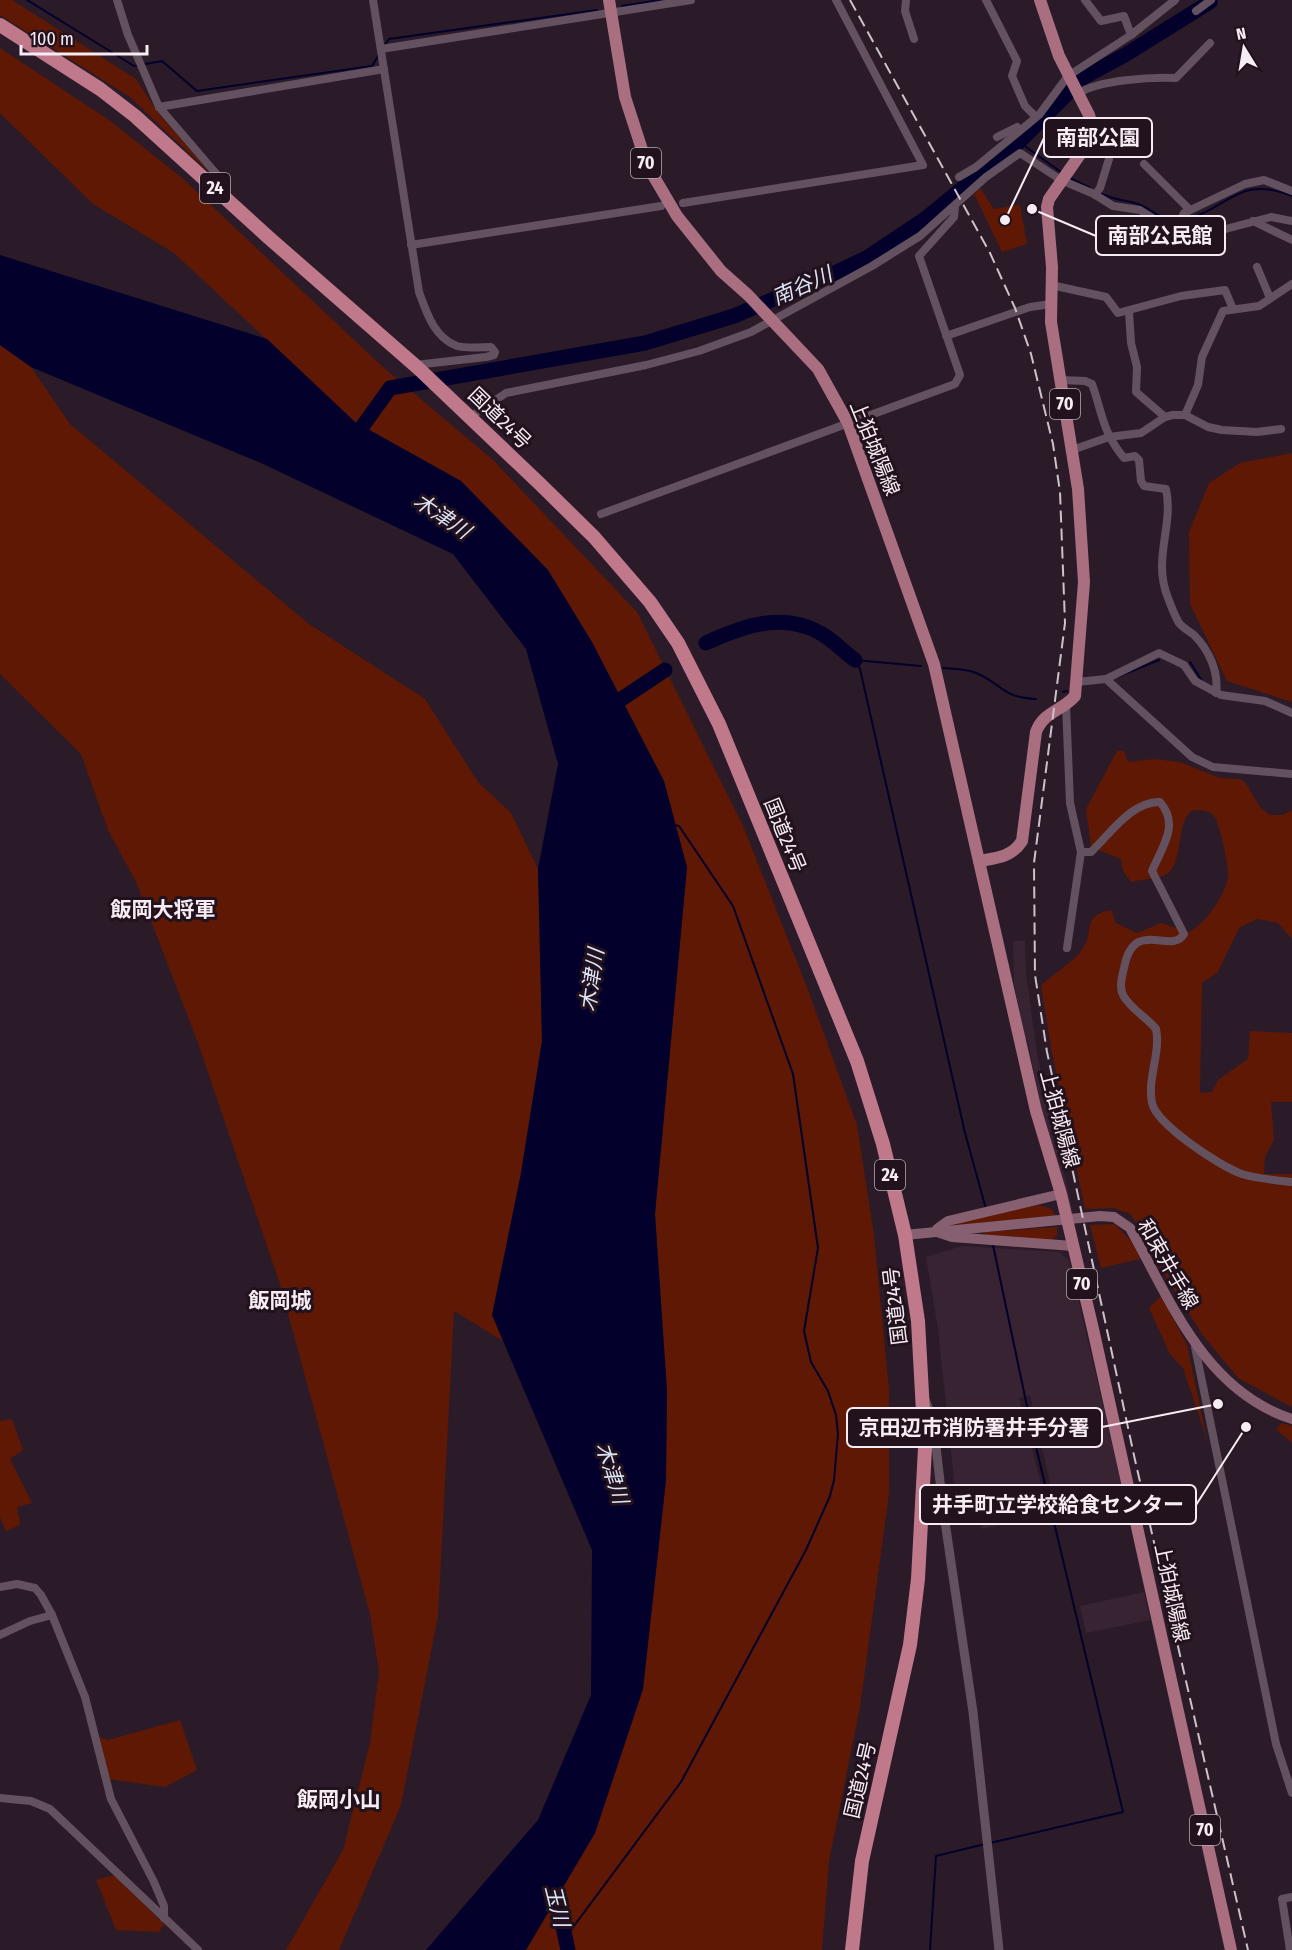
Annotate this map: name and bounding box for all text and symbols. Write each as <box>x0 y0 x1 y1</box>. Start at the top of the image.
scale bar <box>21 18 147 56</box>
north arrow <box>1214 18 1274 78</box>
text: N <box>1235 24 1248 44</box>
text: 100 m <box>30 28 74 50</box>
callout: 南部公園 <box>1044 118 1152 157</box>
text: 南部公園 <box>1056 125 1140 151</box>
road number: 70 <box>631 148 661 178</box>
road number: 24 <box>200 173 230 203</box>
callout: 南部公民館 <box>1096 216 1225 255</box>
text: 南部公民館 <box>1108 223 1213 249</box>
water label: 南谷川 <box>768 260 838 311</box>
street label: 国道24号 <box>464 382 536 454</box>
road number: 70 <box>1050 389 1080 419</box>
street label: 上狛城陽線 <box>845 397 905 499</box>
water label: 木津川 <box>409 488 477 546</box>
street label: 国道24号 <box>759 794 811 876</box>
district label: 飯岡大将軍 <box>110 897 216 923</box>
water label: 木津川 <box>575 945 610 1013</box>
street label: 上狛城陽線 <box>1035 1068 1085 1170</box>
road number: 24 <box>875 1160 905 1190</box>
street label: 和束井手線 <box>1133 1215 1203 1313</box>
street label: 国道24号 <box>878 1266 912 1346</box>
road number: 70 <box>1067 1269 1097 1299</box>
district label: 飯岡城 <box>248 1288 312 1314</box>
callout: 京田辺市消防署井手分署 <box>847 1408 1102 1447</box>
text: 京田辺市消防署井手分署 <box>859 1415 1090 1441</box>
water label: 木津川 <box>590 1439 634 1509</box>
callout: 井手町立学校給食センター <box>920 1485 1196 1524</box>
text: 井手町立学校給食センター <box>932 1492 1184 1518</box>
street label: 上狛城陽線 <box>1150 1542 1194 1644</box>
street label: 国道24号 <box>840 1739 880 1821</box>
district label: 飯岡小山 <box>296 1787 381 1813</box>
road number: 70 <box>1190 1815 1220 1845</box>
water label: 玉川 <box>539 1882 575 1931</box>

